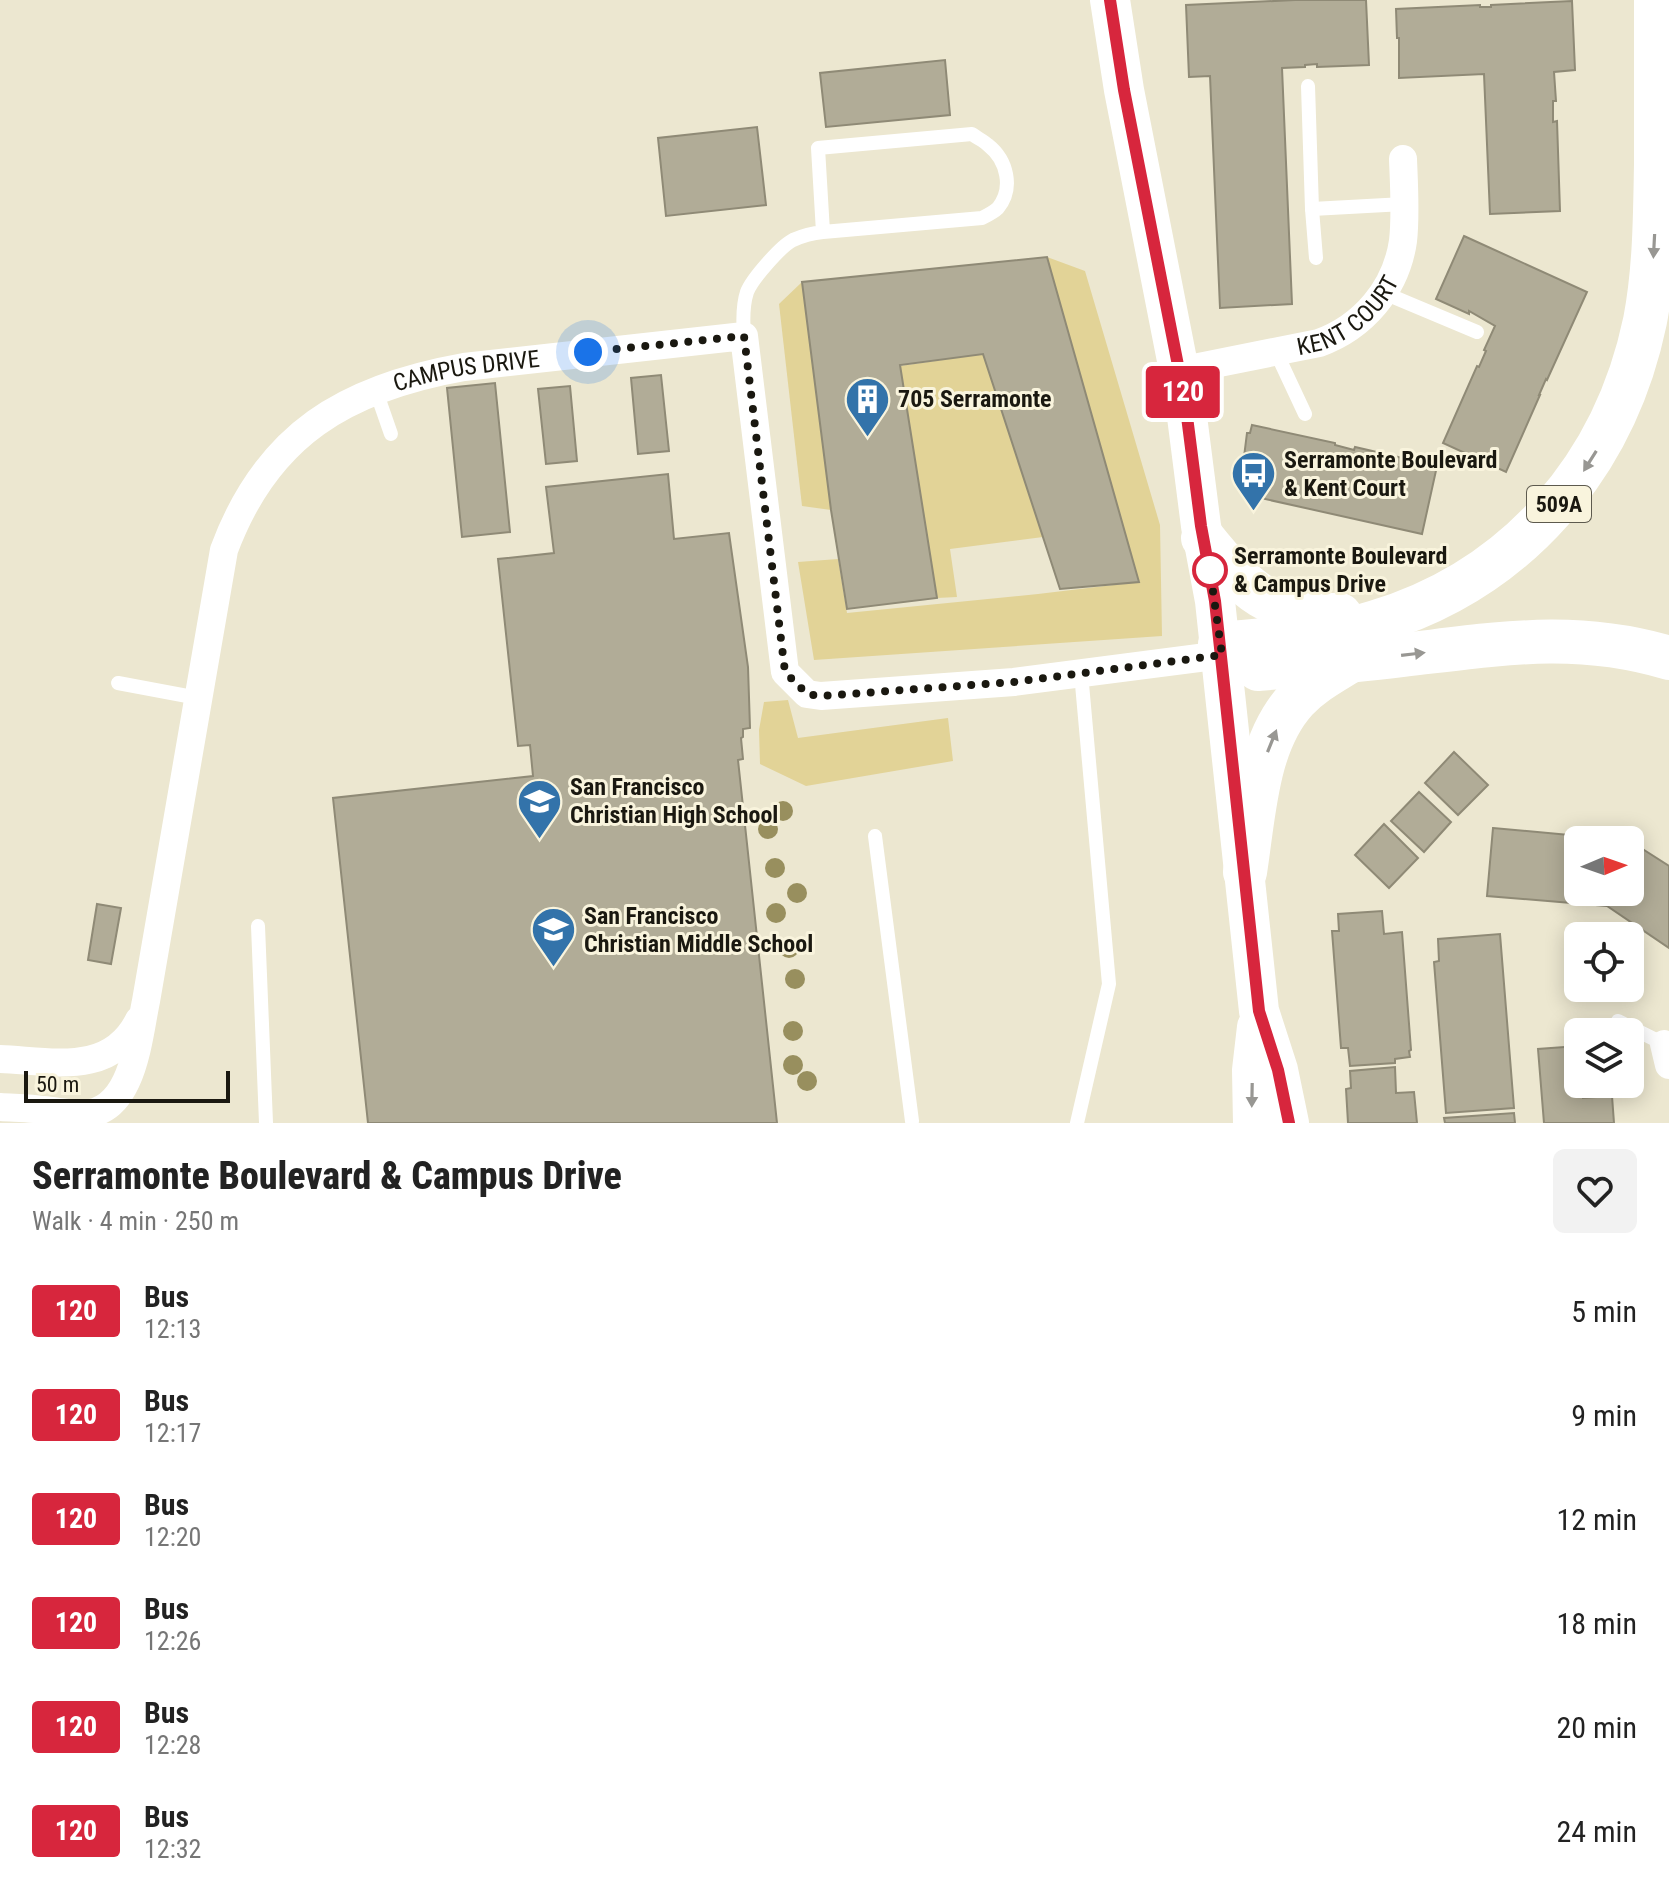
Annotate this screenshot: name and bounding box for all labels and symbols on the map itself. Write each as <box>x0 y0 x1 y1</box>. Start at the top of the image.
one-way arrow <box>1647 234 1660 259</box>
street label: KENT COURT <box>1294 271 1404 361</box>
your location <box>568 332 608 372</box>
street label: CAMPUS DRIVE <box>390 345 541 398</box>
line badge: 120 <box>1137 366 1229 418</box>
building icon: 705 Serramonte <box>843 375 891 438</box>
place label: 705 Serramonte <box>898 385 1052 413</box>
place label: Serramonte Boulevard & Kent Court <box>1284 446 1497 502</box>
bus stop icon: Serramonte Boulevard & Kent Court <box>1229 450 1277 513</box>
one-way arrow <box>1583 450 1597 472</box>
road number: 509A <box>1527 486 1591 522</box>
place label: Serramonte Boulevard & Campus Drive <box>1234 542 1447 598</box>
marker: Serramonte Boulevard & Campus Drive <box>1193 553 1227 587</box>
one-way arrow <box>1400 647 1425 660</box>
one-way arrow <box>1266 729 1279 753</box>
place label: San Francisco Christian High School <box>570 773 778 829</box>
school or university icon: San Francisco Christian High School <box>515 777 563 840</box>
north arrow <box>1564 826 1644 906</box>
place label: San Francisco Christian Middle School <box>584 902 813 958</box>
school or university icon: San Francisco Christian Middle School <box>529 906 577 969</box>
scale bar <box>24 1067 230 1103</box>
one-way arrow <box>1246 1083 1258 1108</box>

